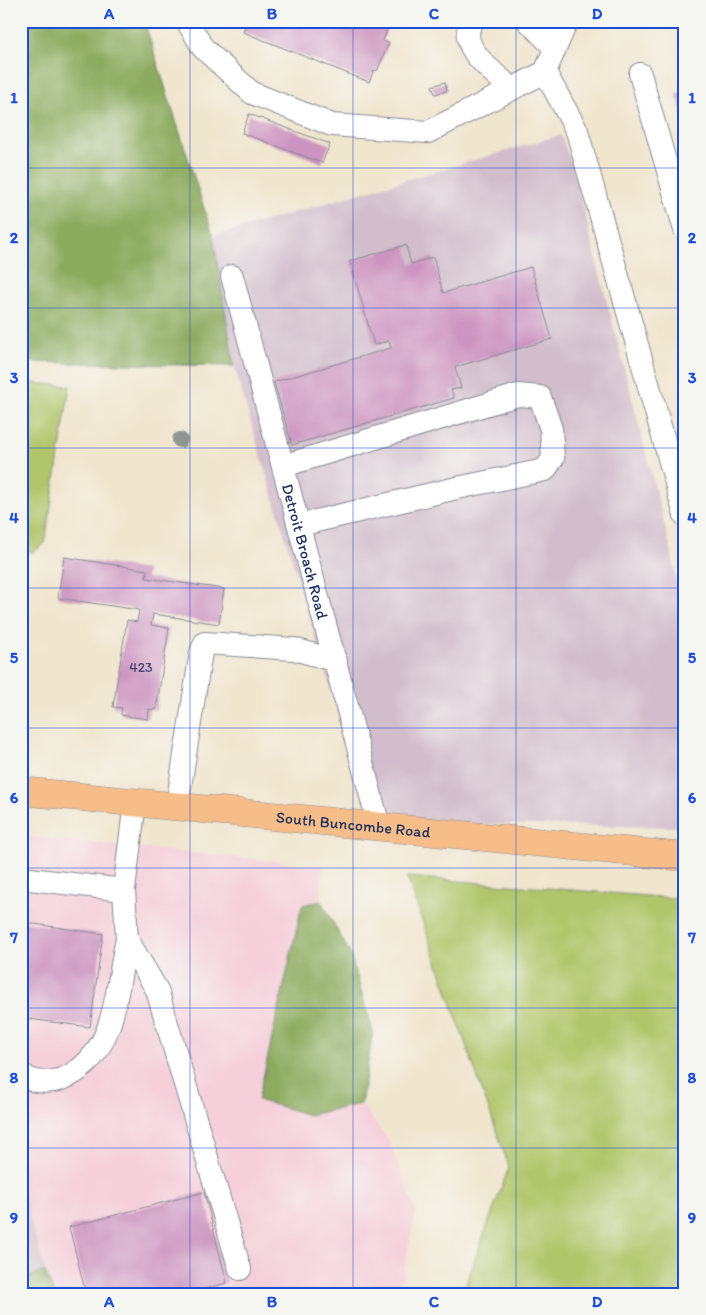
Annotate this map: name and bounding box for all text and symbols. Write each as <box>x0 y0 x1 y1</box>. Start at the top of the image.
text: A <box>103 4 115 23</box>
text: B <box>267 4 278 23</box>
text: C <box>429 4 440 23</box>
text: D <box>592 4 603 23</box>
text: 1 <box>10 88 18 107</box>
text: 1 <box>688 88 696 107</box>
text: 2 <box>10 228 19 247</box>
text: 2 <box>688 228 697 247</box>
text: 3 <box>10 368 19 387</box>
text: 3 <box>688 368 697 387</box>
street label: Detroit Broach Road <box>278 482 333 621</box>
text: 4 <box>9 508 19 527</box>
text: 4 <box>687 508 697 527</box>
text: 5 <box>10 648 19 667</box>
text: 5 <box>688 648 697 667</box>
house number: 423 <box>129 659 153 676</box>
text: 6 <box>10 788 19 807</box>
text: 6 <box>688 788 697 807</box>
street label: South Buncombe Road <box>275 807 432 841</box>
text: 7 <box>9 928 18 947</box>
text: 7 <box>687 928 696 947</box>
text: 8 <box>10 1068 19 1087</box>
text: 8 <box>688 1068 697 1087</box>
text: 9 <box>10 1208 18 1227</box>
text: 9 <box>688 1208 696 1227</box>
text: A <box>103 1292 115 1311</box>
text: B <box>267 1292 278 1311</box>
text: C <box>429 1292 440 1311</box>
text: D <box>592 1292 603 1311</box>

